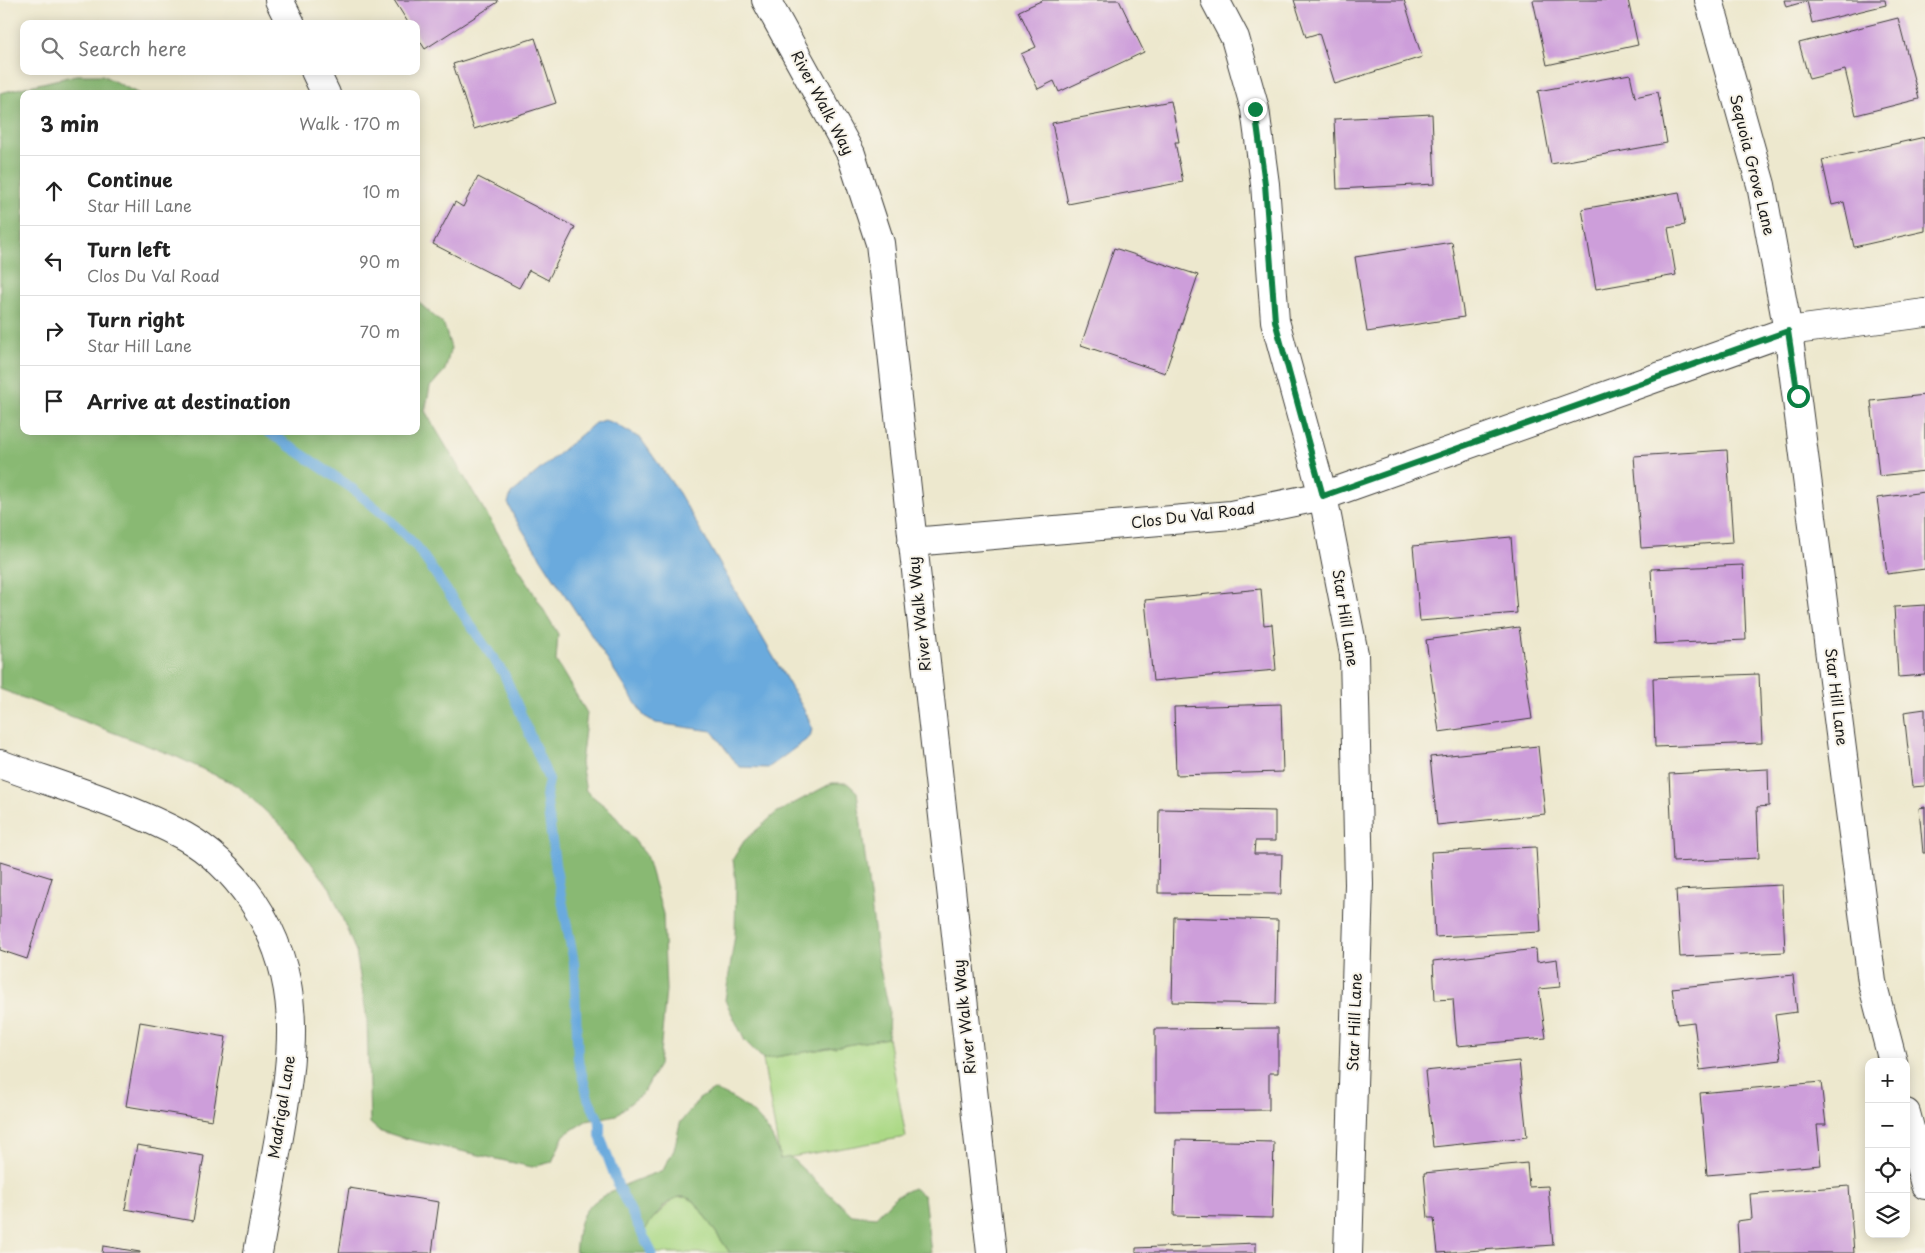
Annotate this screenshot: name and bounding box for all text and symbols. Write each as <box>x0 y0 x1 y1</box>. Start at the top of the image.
search box <box>20 20 420 75</box>
icon: search <box>38 34 66 62</box>
text: Search here <box>78 34 187 62</box>
street label: River Walk Way <box>786 46 861 159</box>
street label: Sequoia Grove Lane <box>1725 92 1782 238</box>
route end <box>1244 98 1267 121</box>
text: 3 min <box>40 107 99 139</box>
text: Walk · 170 m <box>299 111 400 135</box>
text: Continue <box>87 165 173 193</box>
icon: ahead <box>40 177 68 205</box>
text: 10 m <box>363 179 400 203</box>
text: Star Hill Lane <box>87 193 192 217</box>
text: Turn left <box>87 235 171 263</box>
icon: left <box>40 247 68 275</box>
text: 90 m <box>359 249 400 273</box>
text: Clos Du Val Road <box>87 263 220 287</box>
text: Turn right <box>87 305 185 333</box>
icon: right <box>40 317 68 345</box>
text: 70 m <box>360 319 400 343</box>
text: Star Hill Lane <box>87 333 192 357</box>
route start <box>1787 385 1810 408</box>
icon: arrive <box>40 387 68 415</box>
text: Arrive at destination <box>87 387 291 415</box>
street label: Clos Du Val Road <box>1130 496 1256 534</box>
street label: River Walk Way <box>901 555 936 673</box>
street label: Star Hill Lane <box>1327 567 1366 668</box>
street label: Star Hill Lane <box>1820 647 1855 747</box>
street label: River Walk Way <box>946 958 981 1076</box>
street label: Star Hill Lane <box>1340 972 1367 1072</box>
street label: Madrigal Lane <box>261 1053 300 1160</box>
map controls <box>1865 1058 1910 1238</box>
button: + <box>1865 1058 1910 1103</box>
button: − <box>1865 1103 1910 1148</box>
button: locate <box>1865 1148 1910 1193</box>
button: layers <box>1865 1193 1910 1238</box>

